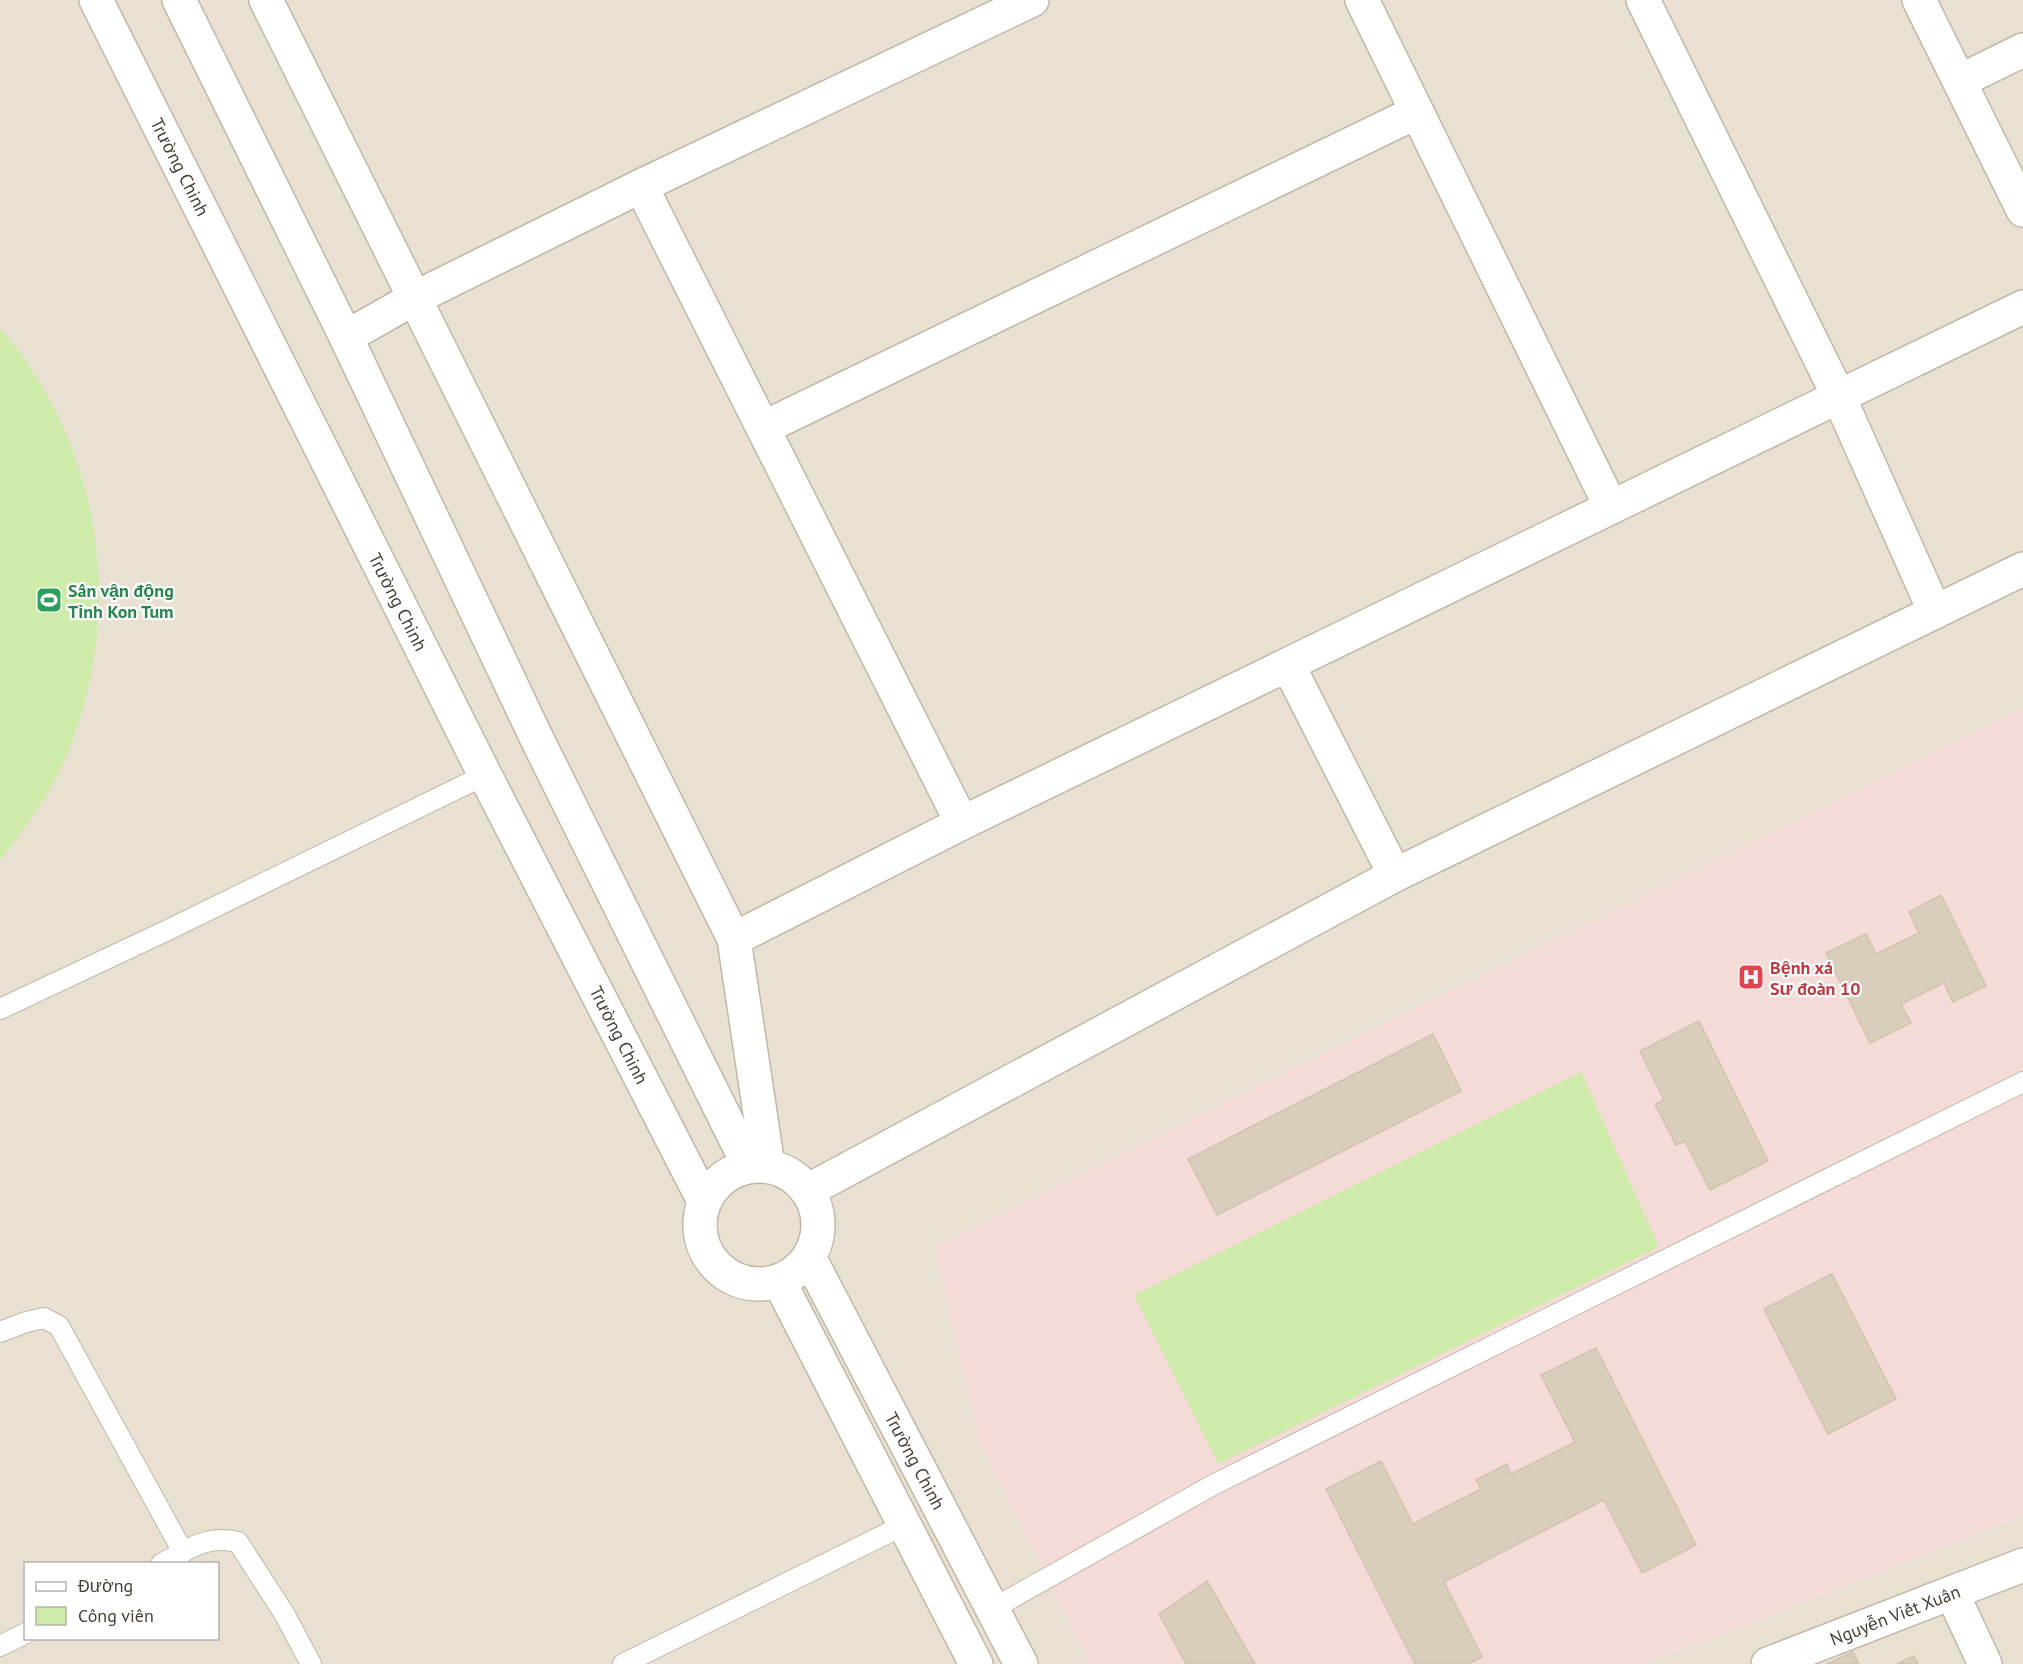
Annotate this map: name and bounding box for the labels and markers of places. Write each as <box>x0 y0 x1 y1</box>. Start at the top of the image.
place label: Sân vận động Tỉnh Kon Tum <box>68 579 174 623</box>
sports icon: Sân vận động Tỉnh Kon Tum <box>34 585 64 615</box>
place label: Bệnh xá Sư đoàn 10 <box>1770 956 1860 1000</box>
hospital icon: Bệnh xá Sư đoàn 10 <box>1736 962 1766 992</box>

